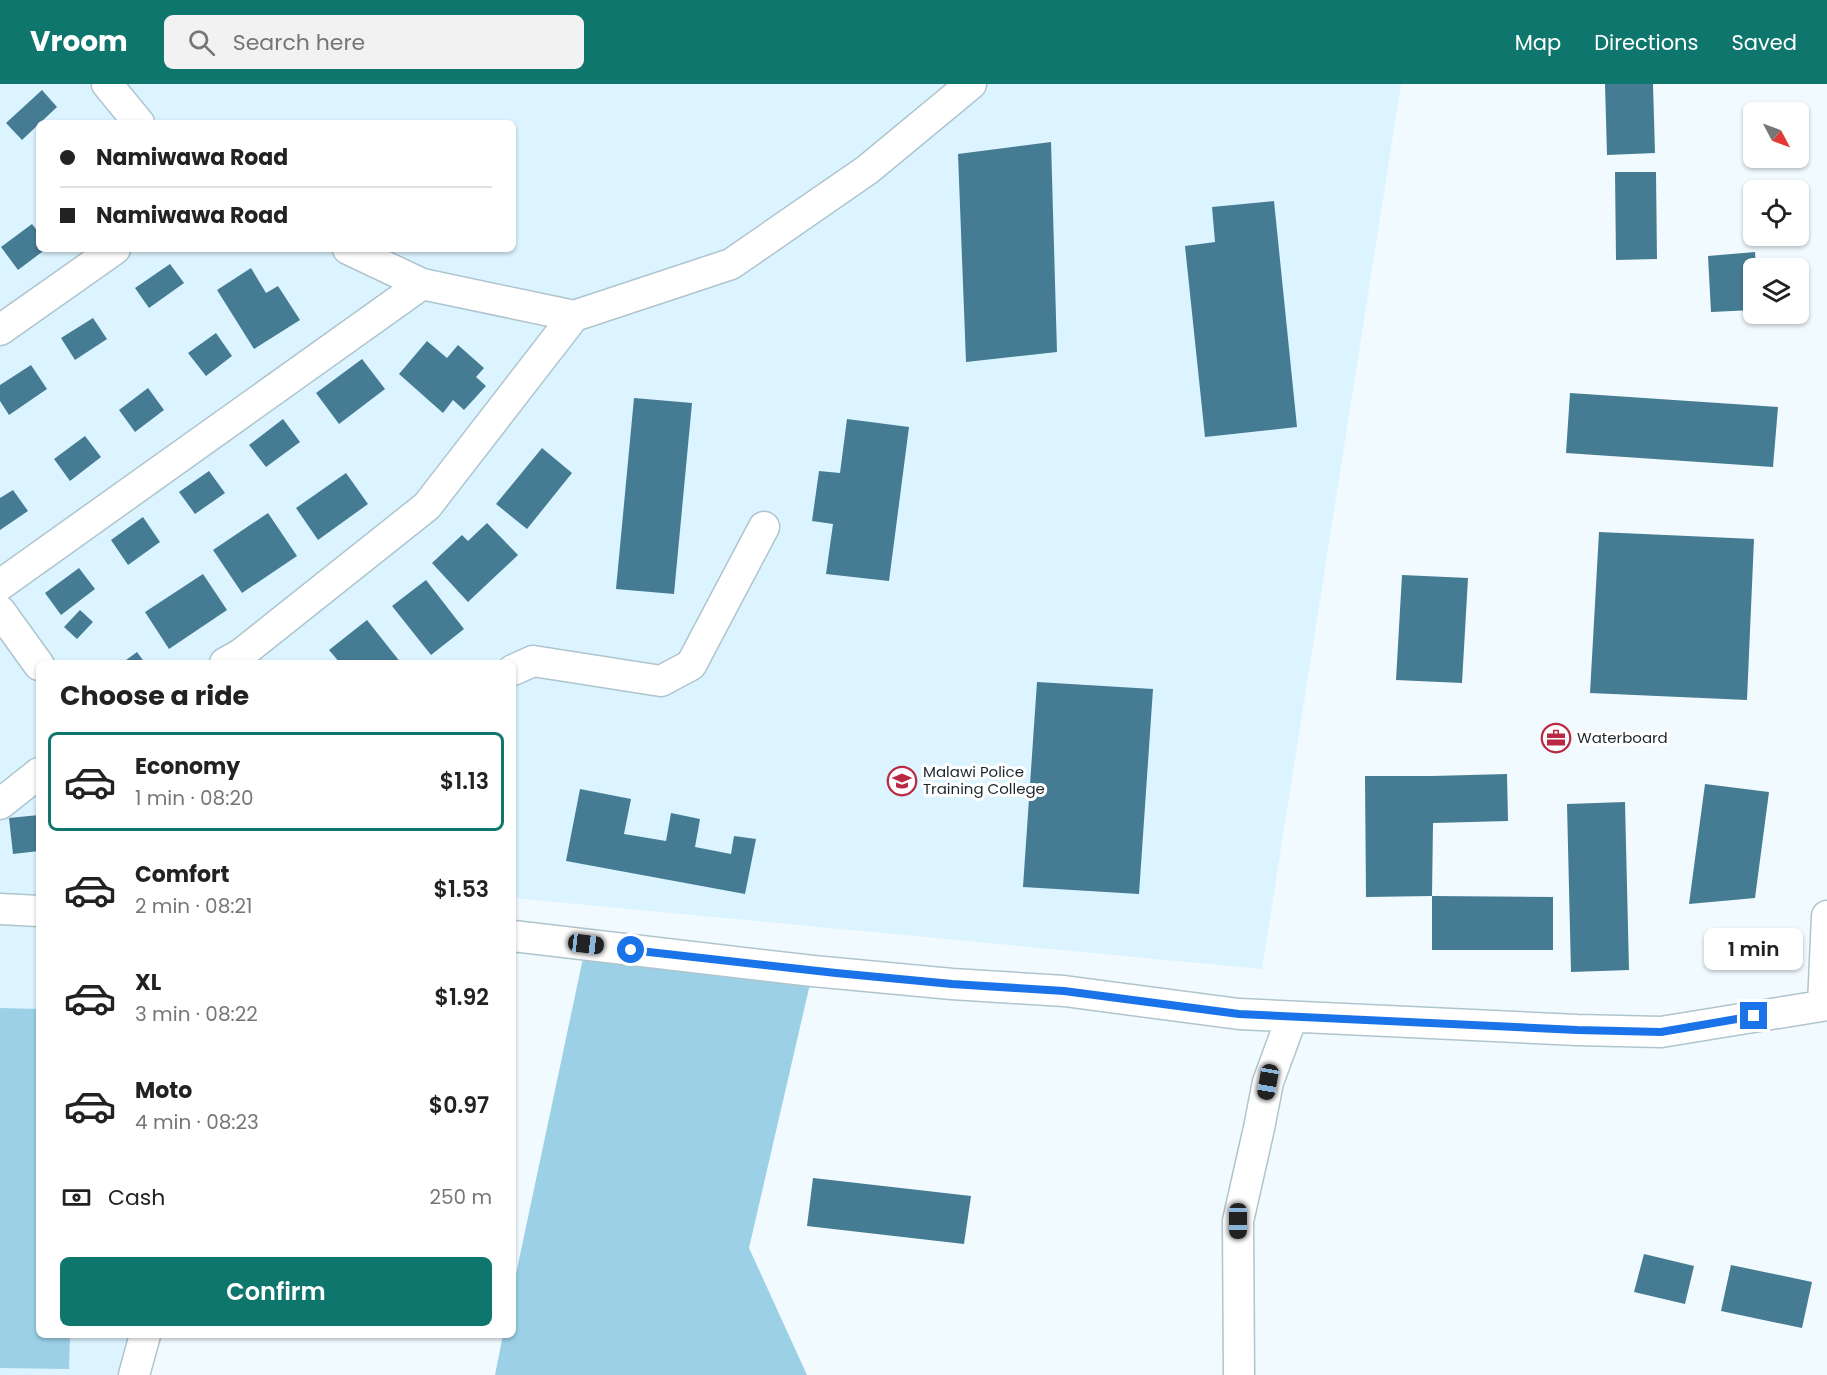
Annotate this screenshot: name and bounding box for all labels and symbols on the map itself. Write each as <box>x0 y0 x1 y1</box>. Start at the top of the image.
north arrow <box>1743 102 1809 168</box>
office icon: Waterboard <box>1540 722 1572 754</box>
place label: Waterboard <box>1577 727 1668 748</box>
place label: Malawi Police Training College <box>923 761 1045 799</box>
school or university icon: Malawi Police Training College <box>886 765 918 797</box>
callout: 1 min <box>1704 929 1804 971</box>
car <box>567 933 605 955</box>
route start <box>617 936 644 963</box>
route end <box>1740 1002 1767 1029</box>
car <box>1256 1063 1280 1101</box>
car <box>1229 1203 1247 1239</box>

